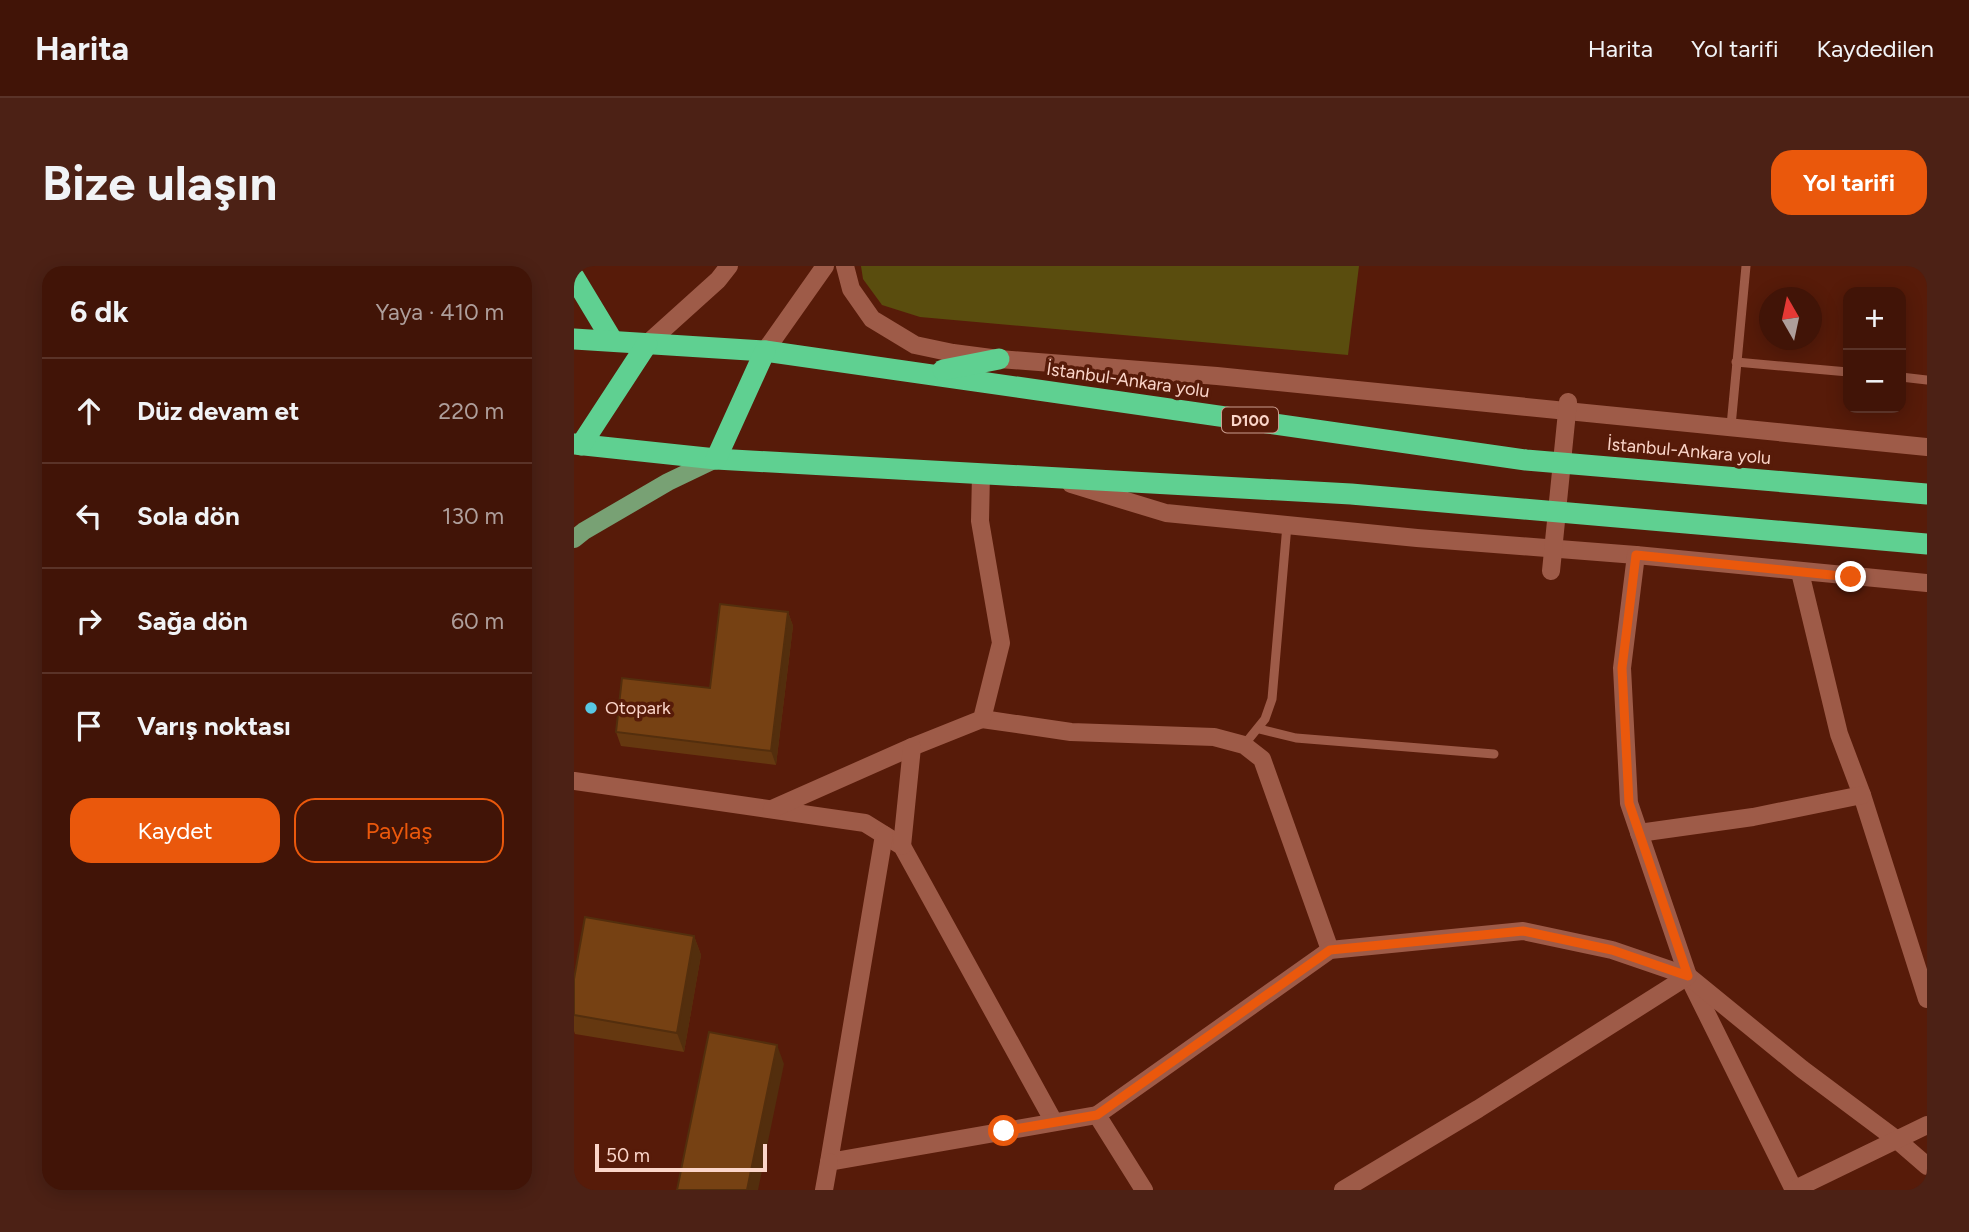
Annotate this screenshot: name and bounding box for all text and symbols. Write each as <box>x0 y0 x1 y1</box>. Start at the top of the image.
text: Harita <box>35 29 129 68</box>
text: Harita <box>1588 34 1653 63</box>
text: Yol tarifi <box>1691 34 1779 63</box>
text: Kaydedilen <box>1817 34 1934 63</box>
button: Yol tarifi <box>1771 150 1927 215</box>
text: Bize ulaşın <box>42 153 277 212</box>
north arrow <box>1759 287 1822 350</box>
map controls <box>1843 287 1906 413</box>
button: + <box>1843 287 1906 350</box>
text: 6 dk <box>70 293 129 330</box>
text: Yaya · 410 m <box>375 298 504 326</box>
button: − <box>1843 350 1906 413</box>
street label: İstanbul-Ankara yolu <box>1045 358 1211 402</box>
icon: ahead <box>70 392 108 430</box>
text: Düz devam et <box>137 395 299 427</box>
text: 220 m <box>438 397 504 425</box>
road number: D100 <box>1222 408 1278 432</box>
street label: İstanbul-Ankara yolu <box>1606 433 1772 469</box>
icon: left <box>70 497 108 535</box>
text: Sola dön <box>137 500 240 532</box>
text: 130 m <box>442 502 504 530</box>
route end <box>1835 561 1866 592</box>
icon: right <box>70 602 108 640</box>
text: Sağa dön <box>137 605 248 637</box>
text: 60 m <box>451 607 504 635</box>
place label: Otopark <box>605 697 671 719</box>
marker: Otopark <box>583 700 599 716</box>
icon: arrive <box>70 707 108 745</box>
text: Varış noktası <box>137 710 291 742</box>
button: Kaydet <box>70 798 280 863</box>
button: Paylaş <box>294 798 504 863</box>
route start <box>988 1115 1019 1146</box>
scale bar <box>595 1141 766 1173</box>
text: 50 m <box>606 1144 650 1167</box>

